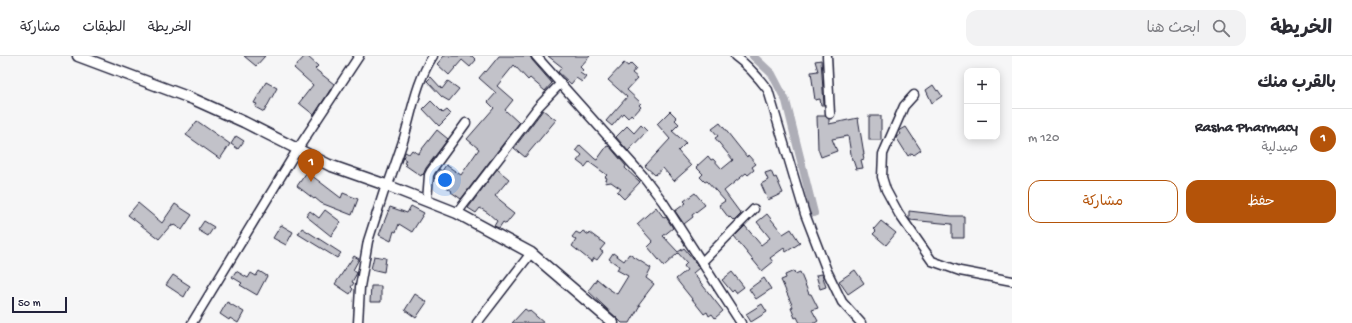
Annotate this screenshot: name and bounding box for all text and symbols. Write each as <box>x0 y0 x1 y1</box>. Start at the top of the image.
search box <box>966 10 1246 46</box>
icon: search <box>1210 17 1232 39</box>
text: الخريطة <box>1270 18 1332 41</box>
text: مشاركة <box>20 20 60 37</box>
text: الطبقات <box>82 20 126 37</box>
text: الخريطة <box>148 20 191 37</box>
text: ابحث هنا <box>1146 20 1200 38</box>
map controls <box>964 68 1000 140</box>
button: + <box>964 68 1000 104</box>
text: بالقرب منك <box>1257 74 1336 94</box>
button: − <box>964 104 1000 140</box>
text: Rasha Pharmacy <box>1195 119 1298 137</box>
text: 120 m <box>1028 131 1059 146</box>
text: 1 <box>1320 131 1326 146</box>
text: صيدلية <box>1261 141 1298 156</box>
pin: 1 <box>298 149 324 182</box>
your location <box>435 170 455 190</box>
button: مشاركة <box>1028 180 1178 223</box>
button: حفظ <box>1186 180 1336 223</box>
scale bar <box>12 295 67 314</box>
text: 50 m <box>18 298 40 310</box>

